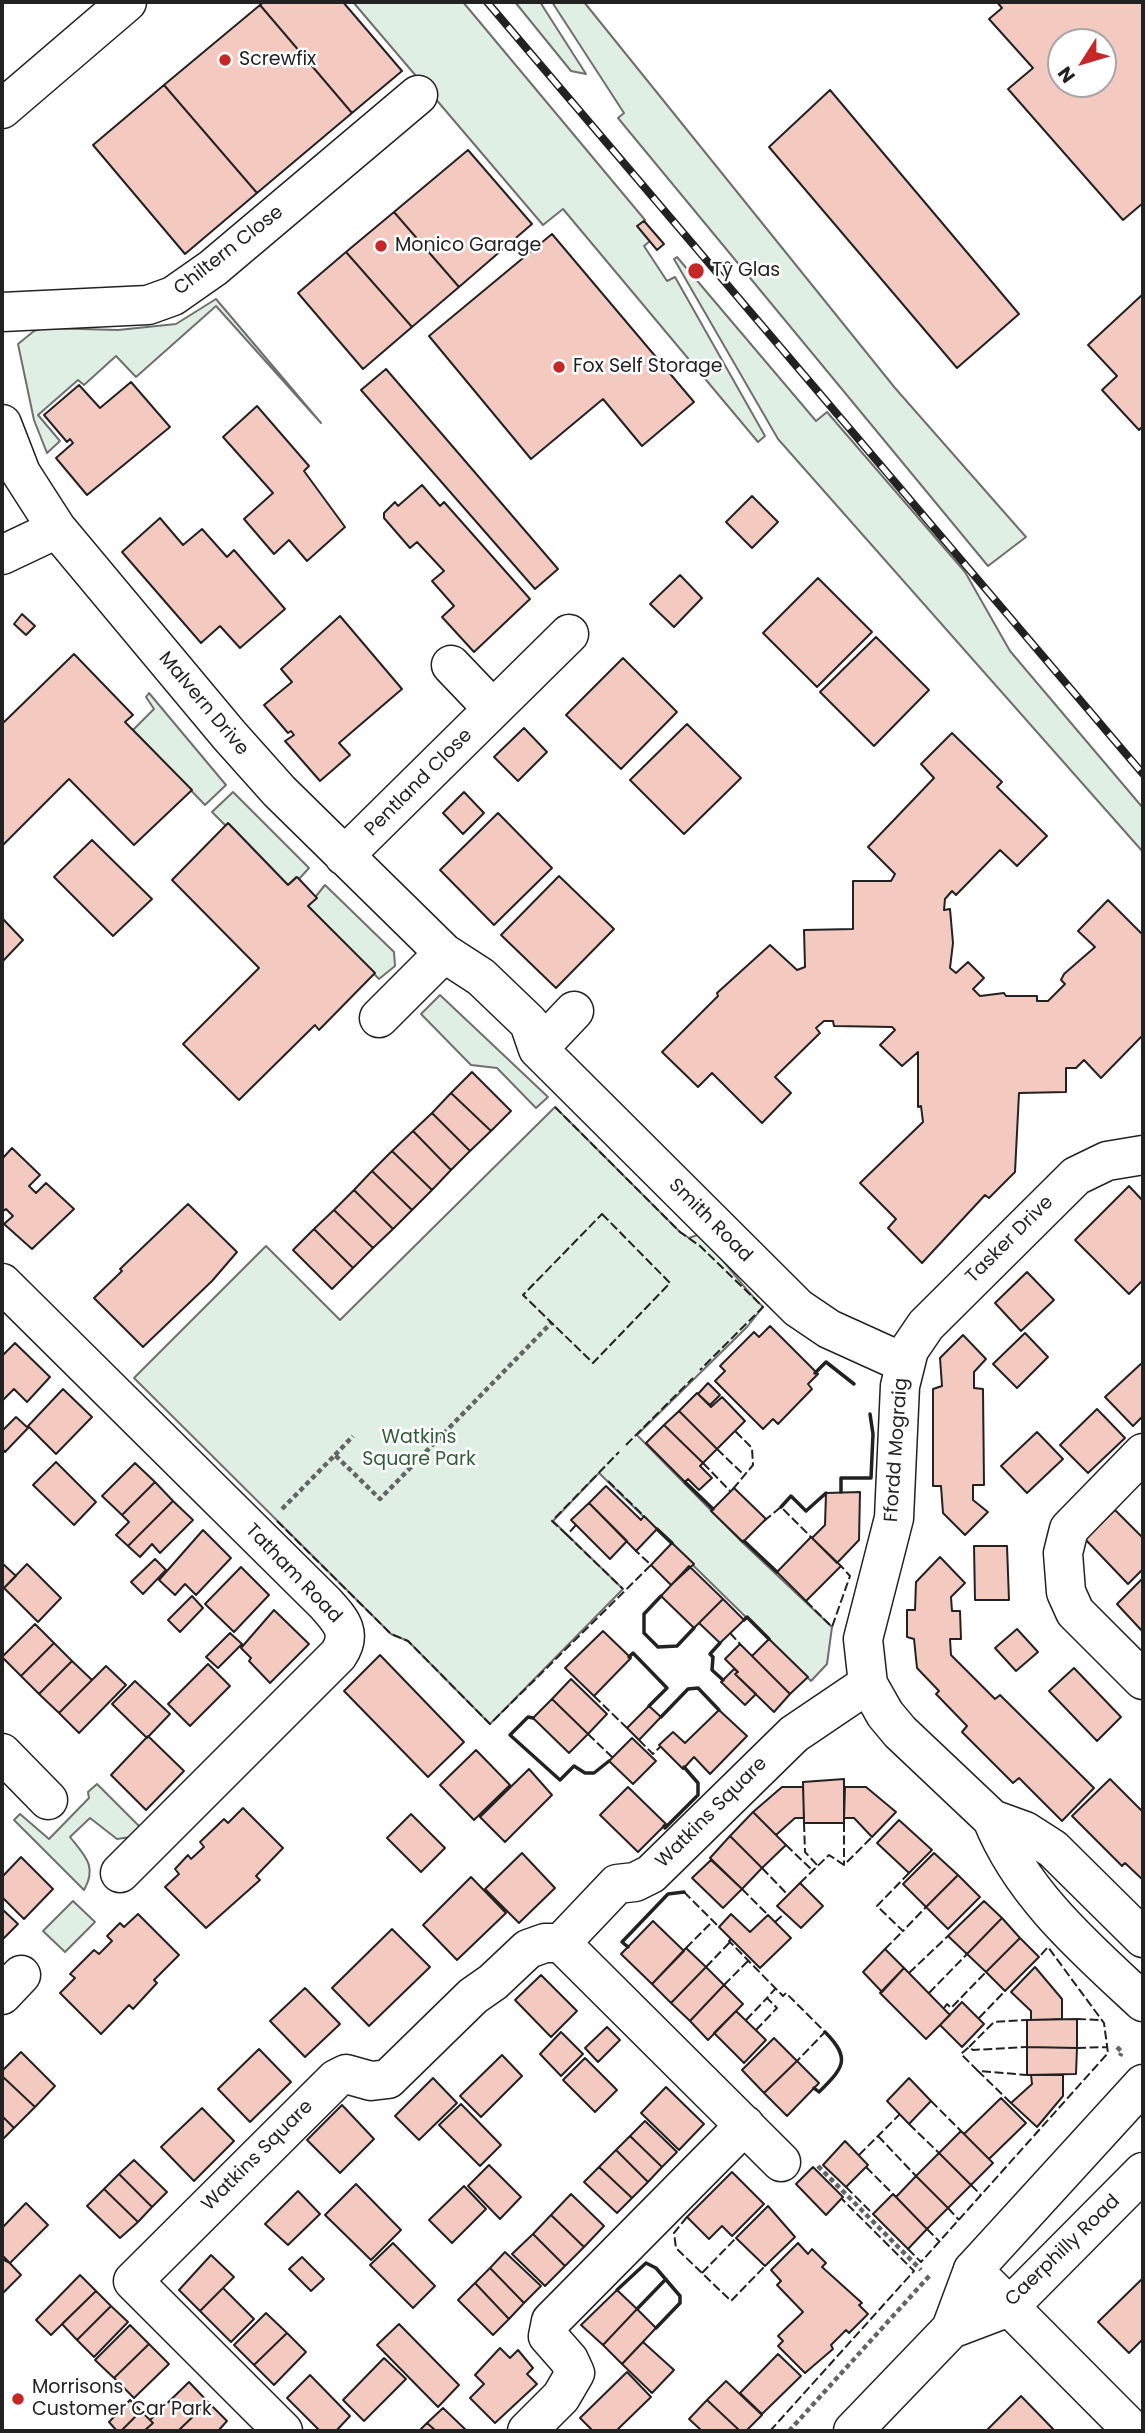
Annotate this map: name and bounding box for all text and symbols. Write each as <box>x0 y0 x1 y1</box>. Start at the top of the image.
north arrow <box>1047 28 1117 98</box>
place label: Screwfix <box>239 49 316 71</box>
marker: Screwfix <box>217 52 233 68</box>
text: N <box>1051 61 1082 89</box>
street label: Chiltern Close <box>170 201 288 301</box>
place label: Monico Garage <box>395 235 541 257</box>
marker: Monico Garage <box>373 238 389 254</box>
place label: Tŷ Glas <box>712 260 780 282</box>
marker: Tŷ Glas <box>686 261 706 281</box>
place label: Fox Self Storage <box>573 356 723 378</box>
marker: Fox Self Storage <box>551 359 567 375</box>
street label: Malvern Drive <box>153 648 253 760</box>
street label: Pentland Close <box>361 725 477 841</box>
street label: Smith Road <box>663 1174 757 1268</box>
street label: Tasker Drive <box>961 1191 1059 1289</box>
street label: Ffordd Mograig <box>881 1377 913 1523</box>
park label: Watkins Square Park <box>362 1427 476 1471</box>
street label: Tatham Road <box>240 1520 346 1628</box>
street label: Watkins Square <box>652 1753 772 1873</box>
street label: Watkins Square <box>198 2096 318 2216</box>
street label: Caerphilly Road <box>1001 2191 1125 2311</box>
place label: Morrisons Customer Car Park <box>32 2377 212 2421</box>
marker: Morrisons Customer Car Park <box>10 2391 26 2407</box>

